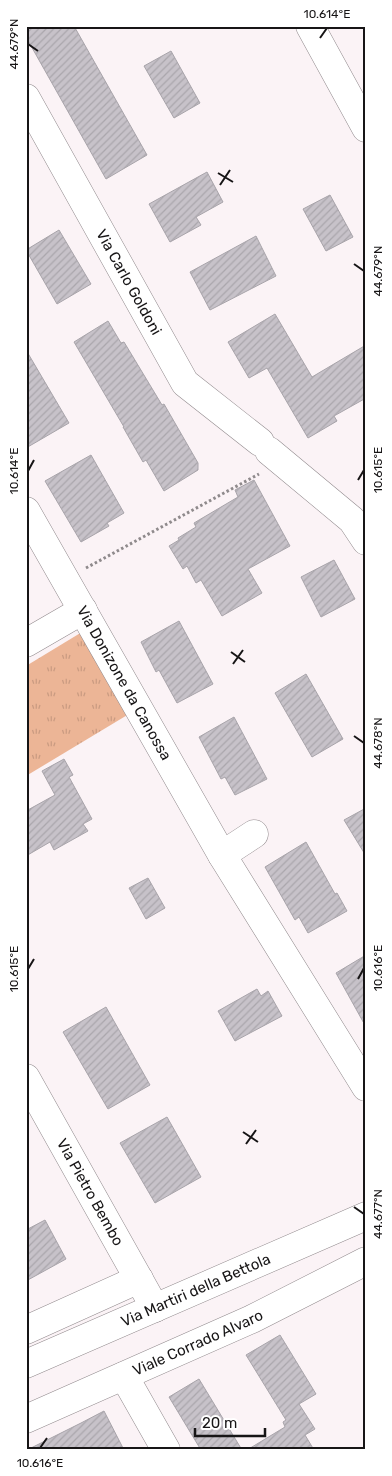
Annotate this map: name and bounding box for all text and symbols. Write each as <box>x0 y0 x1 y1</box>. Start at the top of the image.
text: 10.614°E <box>304 7 350 21</box>
text: 44.679°N <box>7 19 21 69</box>
street label: Via Carlo Goldoni <box>92 226 165 338</box>
text: 44.679°N <box>371 246 385 296</box>
text: 10.615°E <box>371 447 385 493</box>
text: 10.614°E <box>7 448 21 494</box>
street label: Via Donizone da Canossa <box>73 603 175 763</box>
text: 44.678°N <box>371 717 385 769</box>
text: 10.616°E <box>371 945 385 991</box>
text: 10.615°E <box>7 946 21 992</box>
street label: Via Pietro Bembo <box>53 1135 127 1249</box>
text: 44.677°N <box>371 1189 385 1239</box>
street label: Via Martiri della Bettola <box>118 1250 273 1331</box>
street label: Viale Corrado Alvaro <box>130 1306 266 1380</box>
scale bar <box>195 1406 264 1438</box>
text: 20 m <box>202 1414 237 1432</box>
text: 10.616°E <box>17 1456 63 1470</box>

